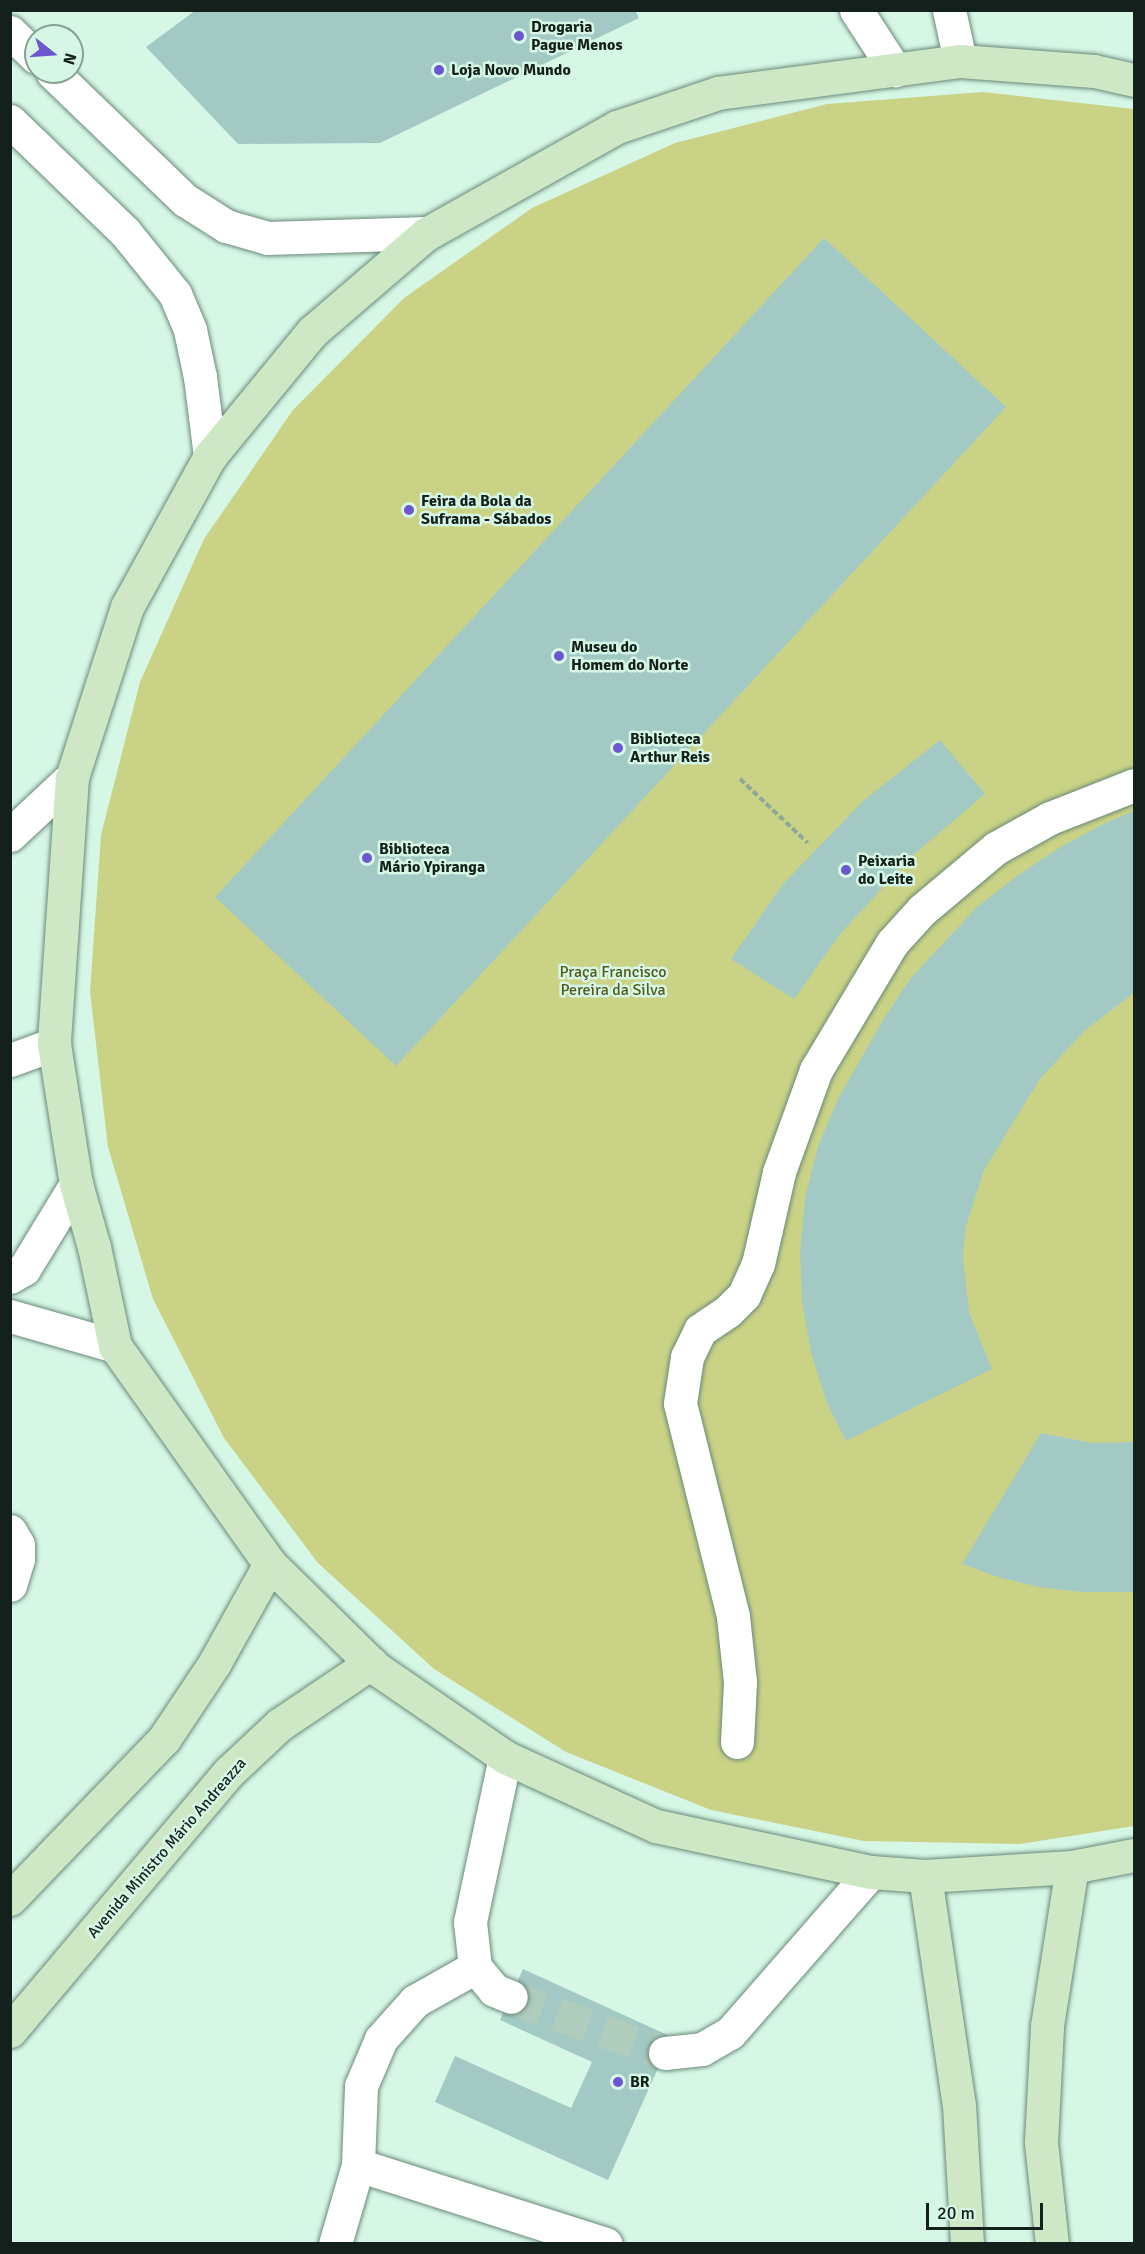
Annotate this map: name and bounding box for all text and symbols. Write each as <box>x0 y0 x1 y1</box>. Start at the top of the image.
place label: Drogaria Pague Menos <box>531 17 622 55</box>
north arrow <box>24 24 84 84</box>
marker: Drogaria Pague Menos <box>512 29 526 43</box>
text: N <box>58 50 80 67</box>
place label: Loja Novo Mundo <box>451 60 571 80</box>
marker: Loja Novo Mundo <box>432 63 446 77</box>
place label: Feira da Bola da Suframa - Sábados <box>421 491 551 529</box>
marker: Feira da Bola da Suframa - Sábados <box>402 503 416 517</box>
place label: Museu do Homem do Norte <box>571 637 688 675</box>
marker: Museu do Homem do Norte <box>552 649 566 663</box>
place label: Biblioteca Arthur Reis <box>630 729 710 767</box>
marker: Biblioteca Arthur Reis <box>611 741 625 755</box>
place label: Biblioteca Mário Ypiranga <box>379 839 485 877</box>
marker: Biblioteca Mário Ypiranga <box>360 851 374 865</box>
place label: Peixaria do Leite <box>858 851 915 889</box>
marker: Peixaria do Leite <box>839 863 853 877</box>
park label: Praça Francisco Pereira da Silva <box>559 962 667 1000</box>
street label: Avenida Ministro Mário Andreazza <box>83 1754 251 1942</box>
place label: BR <box>630 2072 650 2092</box>
marker: BR <box>611 2075 625 2089</box>
scale bar <box>929 2191 1046 2229</box>
text: 20 m <box>937 2202 975 2224</box>

